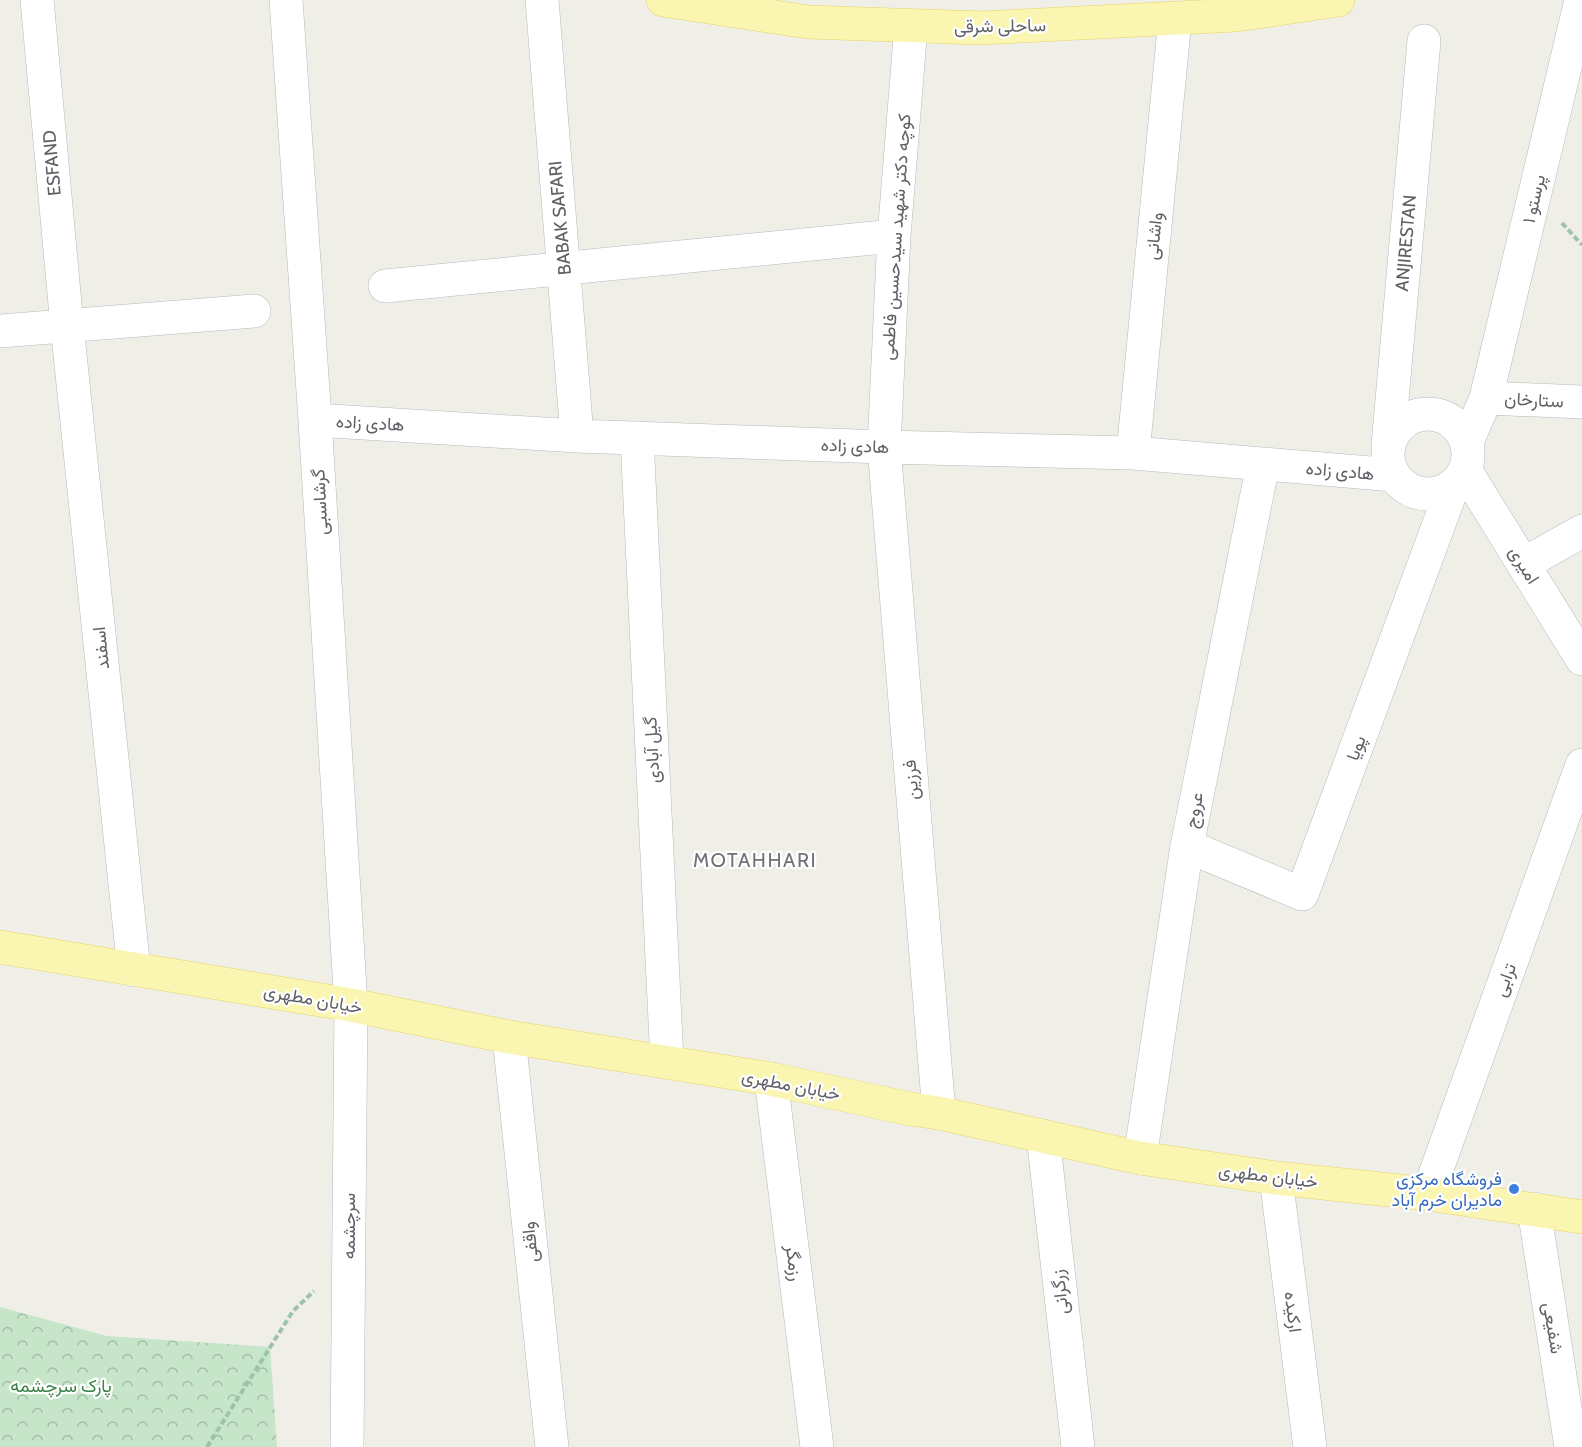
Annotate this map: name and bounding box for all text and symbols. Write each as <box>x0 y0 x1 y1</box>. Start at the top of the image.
street label: ساحلی شرقی <box>954 14 1046 38</box>
street label: کوچه دکتر شهید سیدحسین فاطمی <box>876 113 917 361</box>
street label: ESFAND <box>38 129 66 197</box>
street label: BABAK SAFARI <box>544 160 576 276</box>
street label: پرستو ۱ <box>1518 172 1551 226</box>
street label: ANJIRESTAN <box>1391 194 1421 292</box>
street label: واشانی <box>1141 211 1167 261</box>
street label: ستارخان <box>1504 387 1564 413</box>
street label: هادی زاده <box>335 410 405 436</box>
street label: هادی زاده <box>820 434 890 458</box>
street label: هادی زاده <box>1305 457 1375 485</box>
street label: گرشاسبی <box>307 468 333 536</box>
street label: امیری <box>1504 542 1544 588</box>
street label: اسفند <box>88 625 114 671</box>
street label: گیل آبادی <box>639 716 665 784</box>
street label: پویا <box>1341 733 1372 764</box>
street label: فرزین <box>898 759 924 801</box>
street label: عروج <box>1180 790 1209 830</box>
district label: MOTAHHARI <box>693 848 817 872</box>
street label: ترابی <box>1489 960 1521 1000</box>
street label: خیابان مطهری <box>262 979 364 1019</box>
street label: خیابان مطهری <box>740 1065 842 1105</box>
street label: خیابان مطهری <box>1217 1159 1319 1193</box>
place label: فروشگاه مرکزی مادیران خرم آباد <box>1392 1168 1502 1212</box>
marker: فروشگاه مرکزی مادیران خرم آباد <box>1507 1182 1521 1196</box>
street label: سرچشمه <box>338 1193 361 1259</box>
street label: واقفی <box>517 1220 543 1264</box>
street label: رزمگر <box>781 1243 807 1282</box>
street label: زرگرانی <box>1047 1268 1073 1316</box>
street label: ارکیده <box>1280 1290 1306 1334</box>
street label: شفیعی <box>1538 1301 1568 1355</box>
park label: پارک سرچشمه <box>10 1375 112 1398</box>

